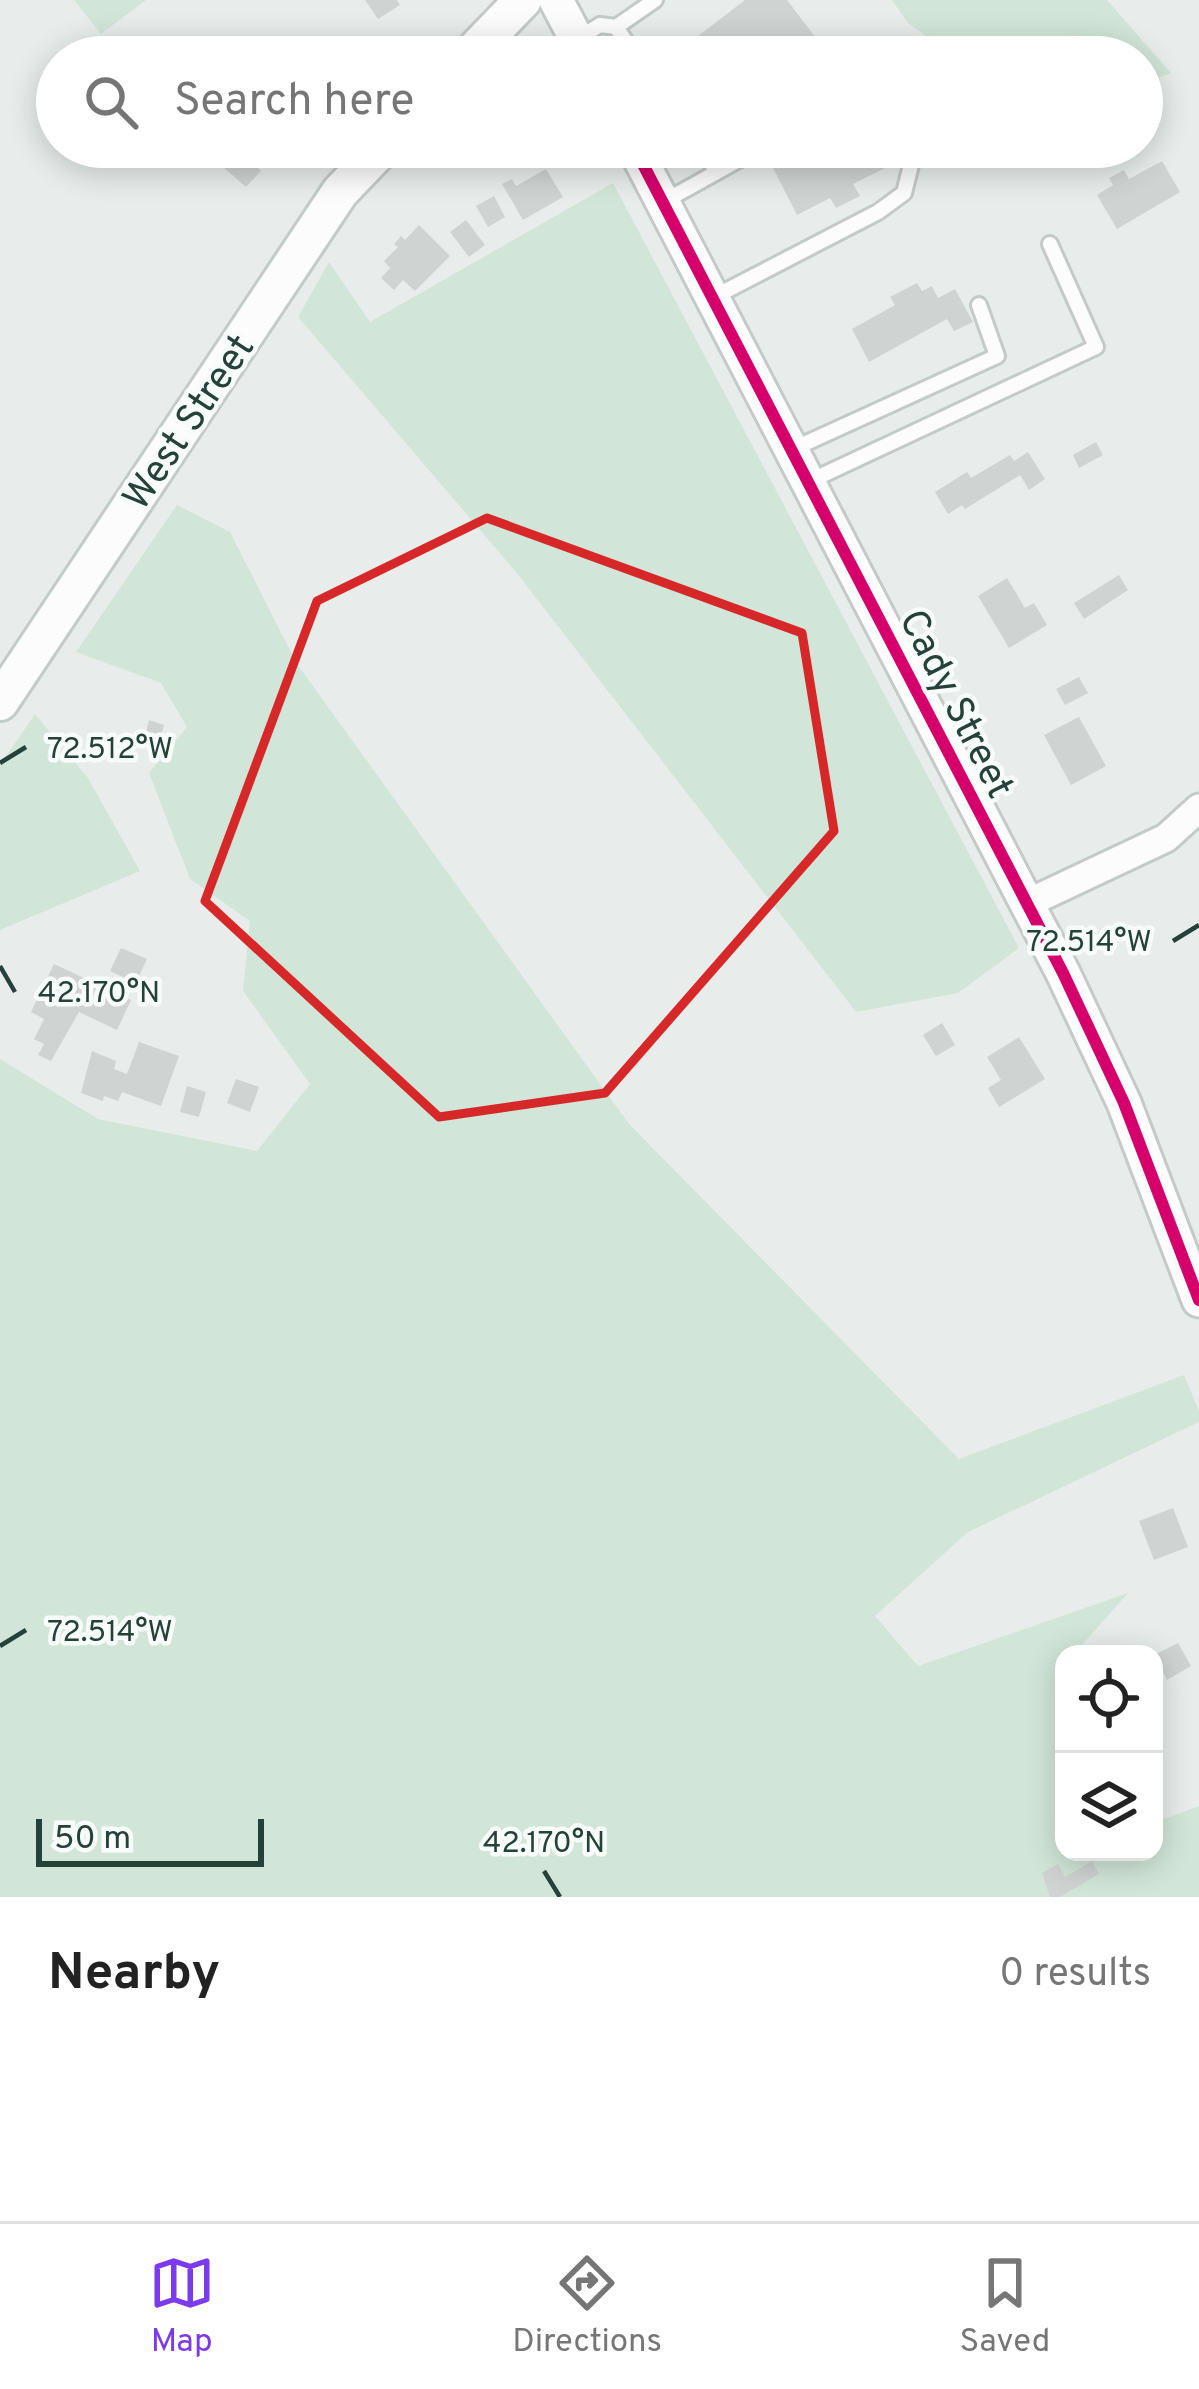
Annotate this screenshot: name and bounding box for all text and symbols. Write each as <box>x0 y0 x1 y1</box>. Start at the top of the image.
search box <box>36 36 1163 168</box>
icon: search <box>78 69 144 135</box>
text: Search here <box>174 74 414 131</box>
street label: West Street <box>114 326 267 521</box>
street label: Cady Street <box>886 602 1022 808</box>
text: 72.512°W <box>47 732 173 769</box>
text: 72.514°W <box>1026 925 1152 962</box>
text: 42.170°N <box>38 976 160 1013</box>
text: 72.514°W <box>47 1615 173 1652</box>
map controls <box>1055 1645 1163 1861</box>
button: locate <box>1055 1645 1163 1753</box>
button: layers <box>1055 1753 1163 1861</box>
scale bar <box>36 1813 264 1866</box>
text: 50 m <box>54 1819 131 1861</box>
text: 42.170°N <box>483 1826 605 1863</box>
text: Nearby <box>48 1943 220 2008</box>
text: 0 results <box>999 1951 1151 2000</box>
tab: Map <box>149 2250 215 2364</box>
tab: Directions <box>512 2250 662 2364</box>
tab: Saved <box>960 2250 1050 2364</box>

